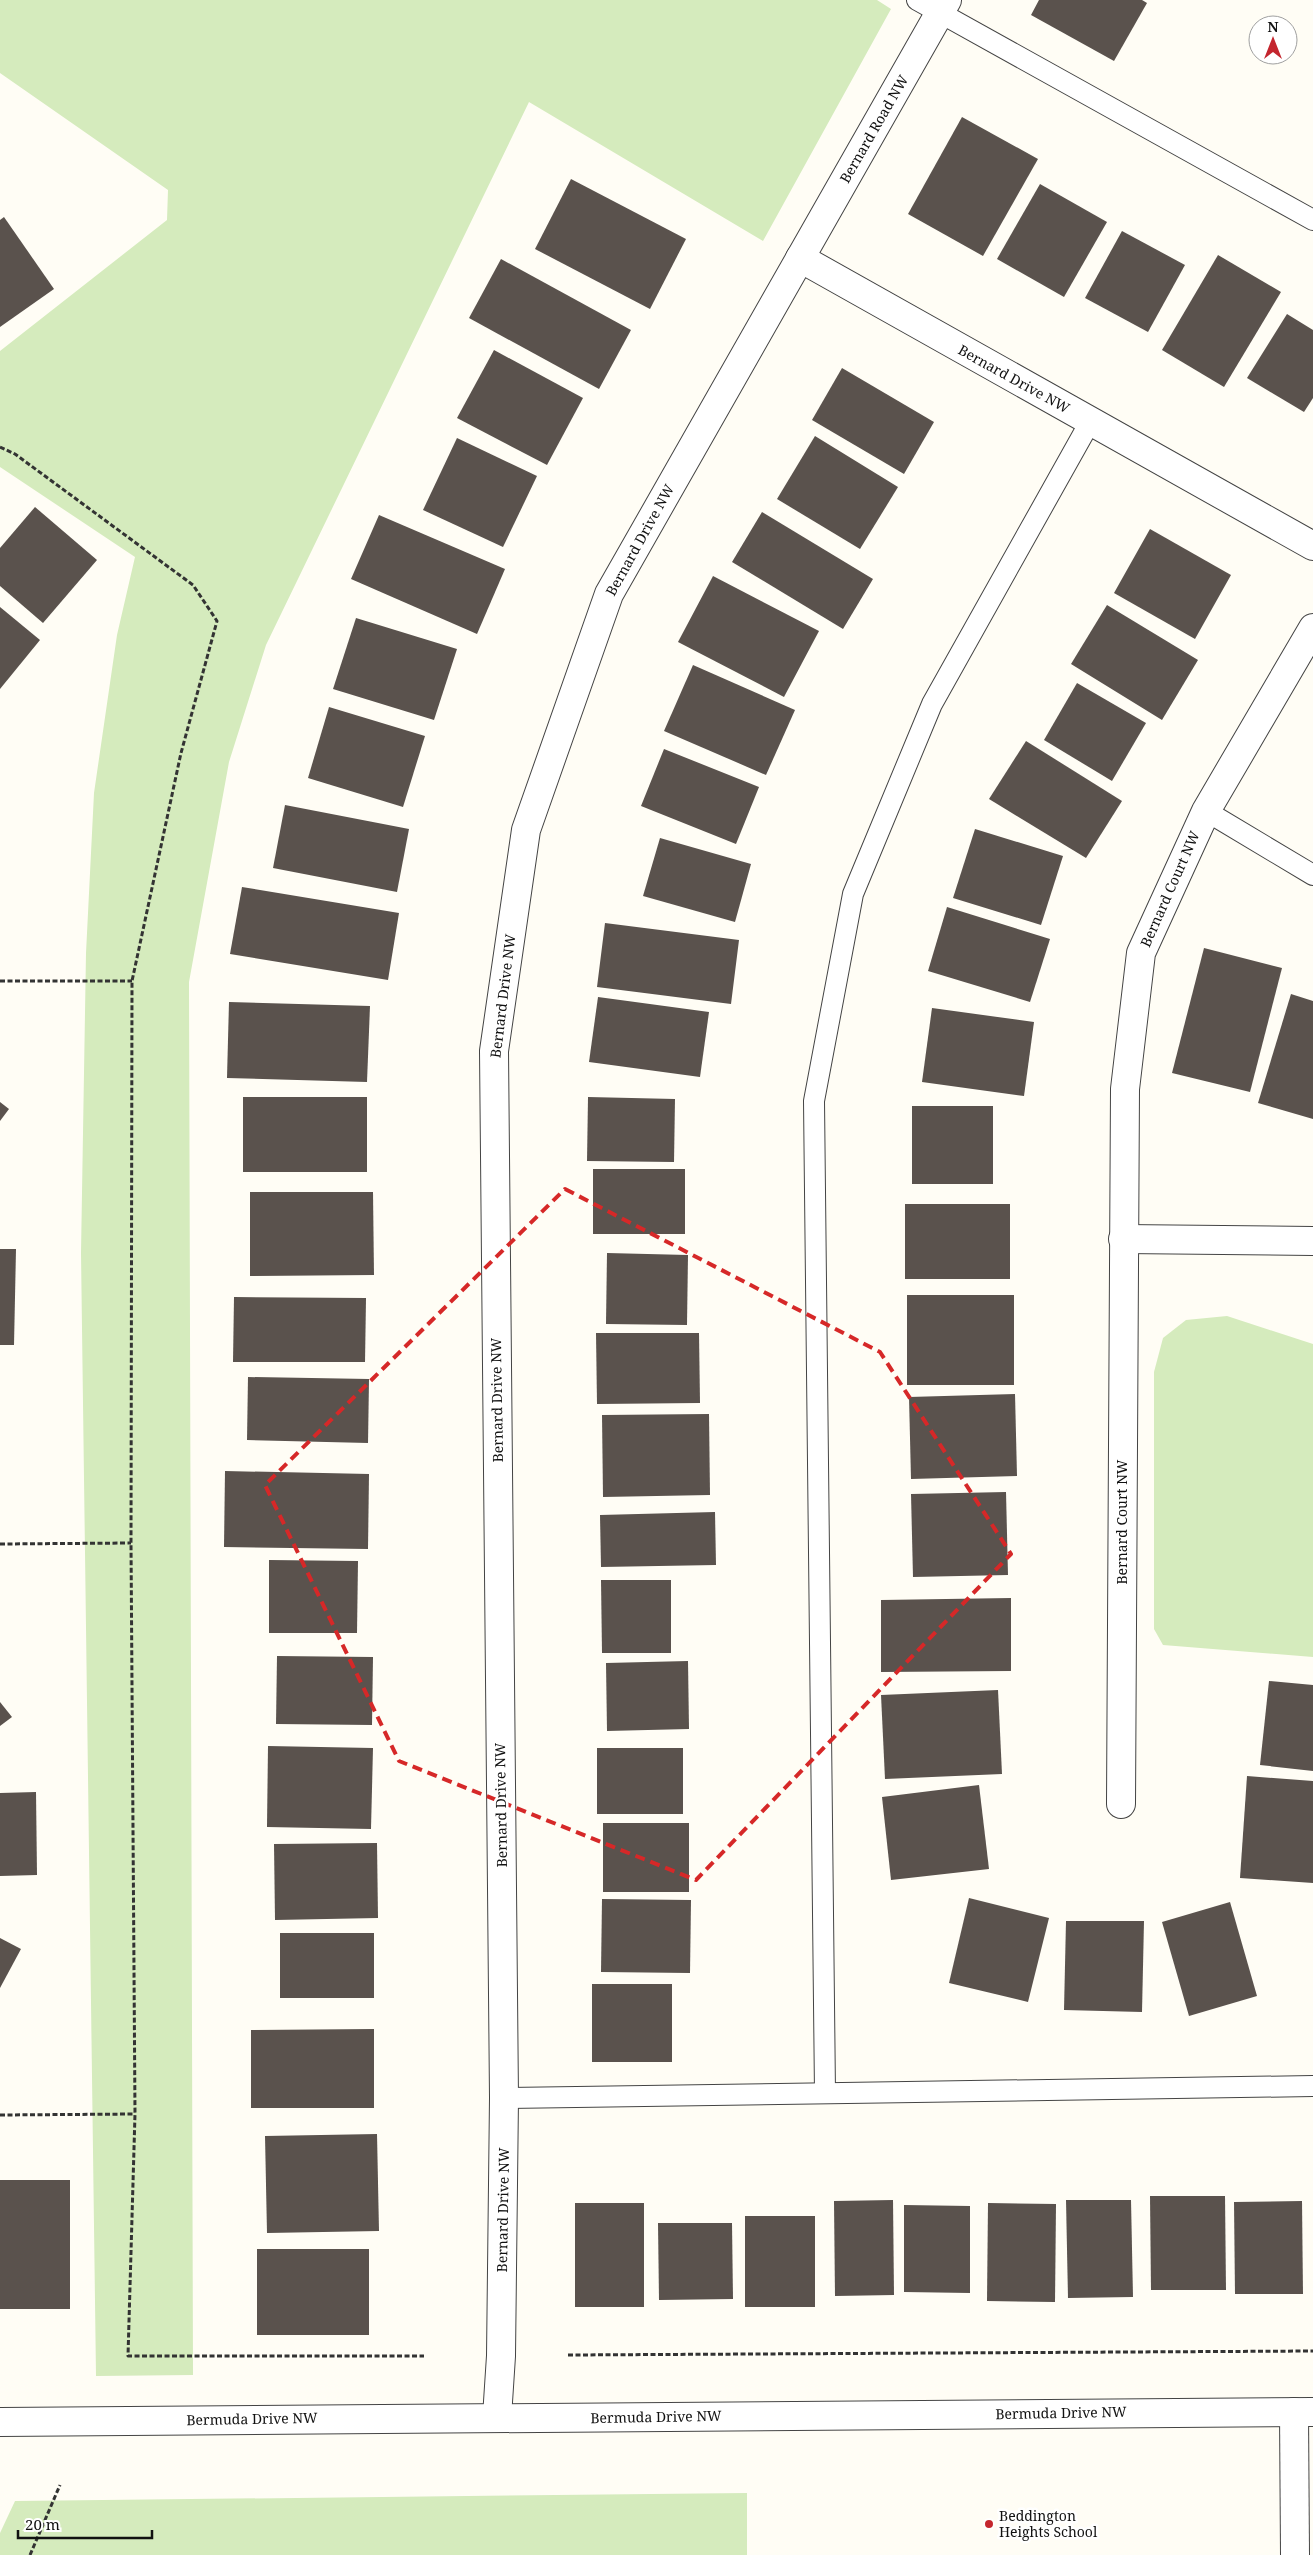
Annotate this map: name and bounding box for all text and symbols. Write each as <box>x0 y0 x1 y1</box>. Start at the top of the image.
north arrow <box>1248 15 1298 65</box>
text: N <box>1267 17 1279 36</box>
street label: Bernard Road NW <box>835 71 912 186</box>
street label: Bernard Drive NW <box>955 340 1074 417</box>
street label: Bernard Drive NW <box>601 480 678 599</box>
street label: Bernard Court NW <box>1135 828 1204 950</box>
street label: Bernard Drive NW <box>485 933 520 1059</box>
street label: Bernard Drive NW <box>486 1337 507 1463</box>
street label: Bernard Court NW <box>1112 1459 1131 1585</box>
street label: Bernard Drive NW <box>490 1742 511 1868</box>
street label: Bernard Drive NW <box>492 2147 513 2273</box>
street label: Bermuda Drive NW <box>995 2402 1127 2423</box>
street label: Bermuda Drive NW <box>590 2406 722 2427</box>
street label: Bermuda Drive NW <box>186 2408 318 2429</box>
place label: Beddington Heights School <box>999 2506 1098 2541</box>
scale bar <box>18 2508 151 2540</box>
text: 20 m <box>25 2514 60 2534</box>
marker: Beddington Heights School <box>983 2518 995 2530</box>

